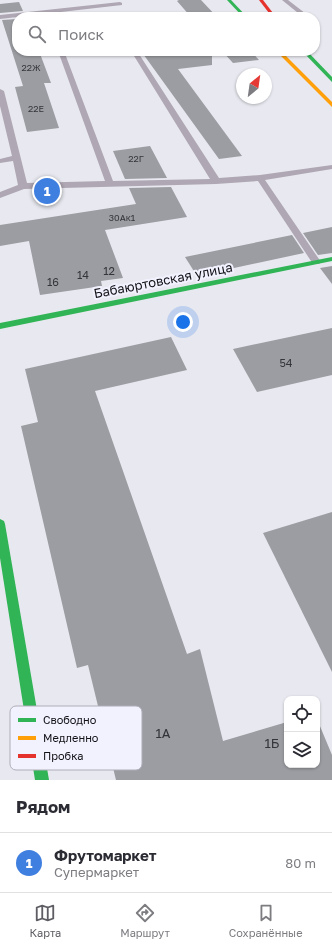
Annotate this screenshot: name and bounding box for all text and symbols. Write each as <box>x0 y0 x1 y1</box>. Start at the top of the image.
search box <box>12 12 320 56</box>
icon: search <box>26 23 48 45</box>
text: Поиск <box>58 25 104 43</box>
house number: 22Ж <box>21 62 41 73</box>
north arrow <box>236 68 272 104</box>
house number: 22Е <box>28 103 44 114</box>
house number: 22Г <box>128 153 144 164</box>
pin: 1 <box>34 176 60 206</box>
house number: 30Ак1 <box>109 212 136 223</box>
street label: Бабаюртовская улица <box>92 259 234 301</box>
house number: 12 <box>103 264 115 277</box>
house number: 14 <box>77 268 89 281</box>
house number: 16 <box>47 275 59 288</box>
your location <box>173 312 193 332</box>
house number: 54 <box>279 356 293 369</box>
map controls <box>284 696 320 768</box>
button: locate <box>284 696 320 732</box>
legend <box>10 706 142 770</box>
text: Свободно <box>43 713 97 726</box>
house number: 1А <box>155 725 171 741</box>
text: Медленно <box>43 731 99 744</box>
button: layers <box>284 732 320 768</box>
house number: 1Б <box>265 735 280 751</box>
text: Пробка <box>43 749 84 762</box>
text: Рядом <box>16 796 70 817</box>
text: Фрутомаркет <box>54 846 156 864</box>
text: 1 <box>26 855 32 871</box>
text: 80 m <box>285 855 316 871</box>
text: Супермаркет <box>54 864 139 880</box>
tab: Карта <box>29 902 61 939</box>
tab: Маршрут <box>120 902 170 939</box>
tab: Сохранённые <box>229 902 303 939</box>

